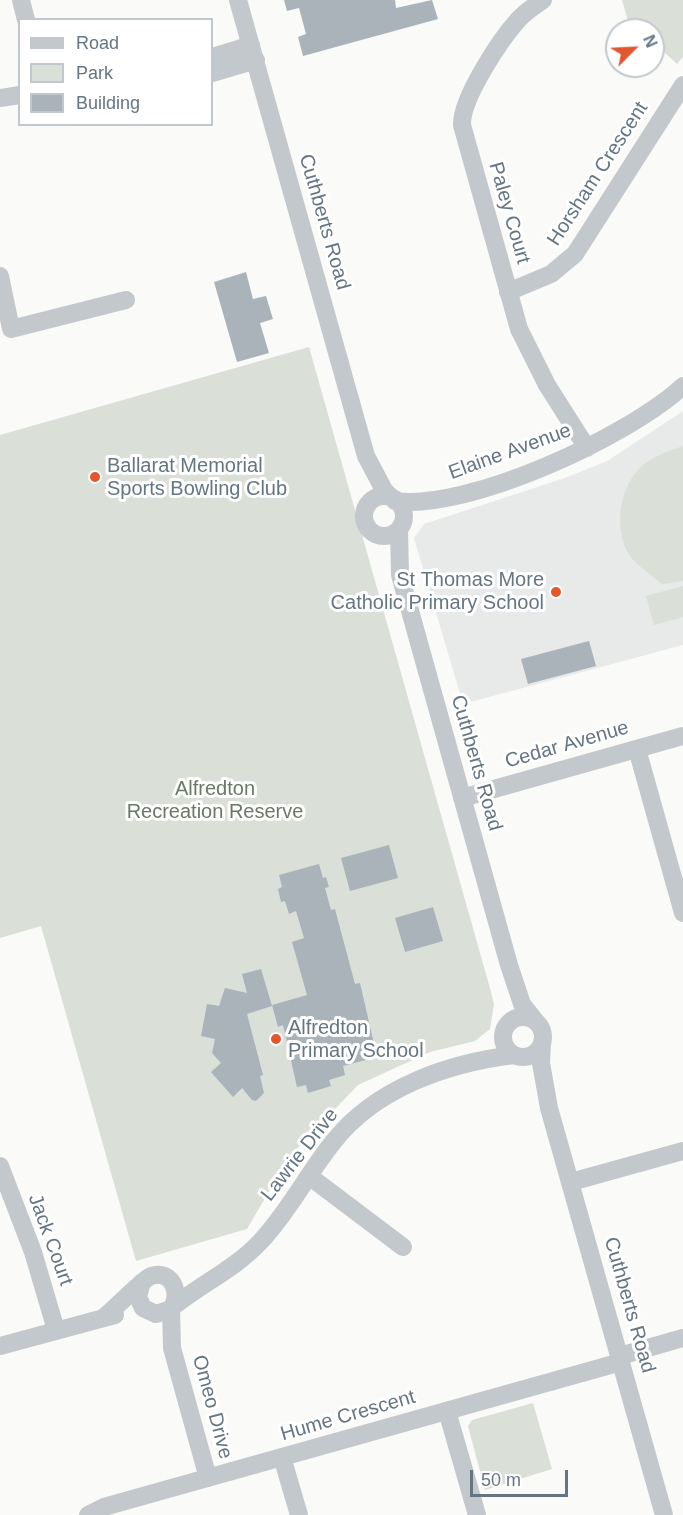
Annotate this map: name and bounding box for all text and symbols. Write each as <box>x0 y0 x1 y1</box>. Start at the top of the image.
legend <box>18 18 213 126</box>
north arrow <box>605 18 665 78</box>
text: Road <box>76 33 119 53</box>
text: N <box>640 33 660 50</box>
text: Park <box>76 63 113 83</box>
text: Building <box>76 93 140 113</box>
street label: Horsham Crescent <box>543 98 653 250</box>
street label: Cuthberts Road <box>293 151 355 293</box>
street label: Paley Court <box>483 159 535 267</box>
street label: Elaine Avenue <box>445 419 575 485</box>
place label: Ballarat Memorial Sports Bowling Club <box>107 454 287 501</box>
marker: Ballarat Memorial Sports Bowling Club <box>88 470 102 484</box>
place label: St Thomas More Catholic Primary School <box>331 568 544 615</box>
marker: St Thomas More Catholic Primary School <box>549 585 563 599</box>
street label: Cuthberts Road <box>445 692 507 834</box>
street label: Cedar Avenue <box>502 716 632 774</box>
park label: Alfredton Recreation Reserve <box>127 777 303 824</box>
place label: Alfredton Primary School <box>288 1016 424 1063</box>
marker: Alfredton Primary School <box>269 1032 283 1046</box>
street label: Lawrie Drive <box>256 1104 344 1206</box>
street label: Jack Court <box>22 1191 78 1289</box>
street label: Cuthberts Road <box>598 1234 660 1376</box>
street label: Omeo Drive <box>187 1352 237 1462</box>
street label: Hume Crescent <box>278 1385 418 1447</box>
scale bar <box>473 1458 570 1496</box>
text: 50 m <box>481 1470 521 1490</box>

